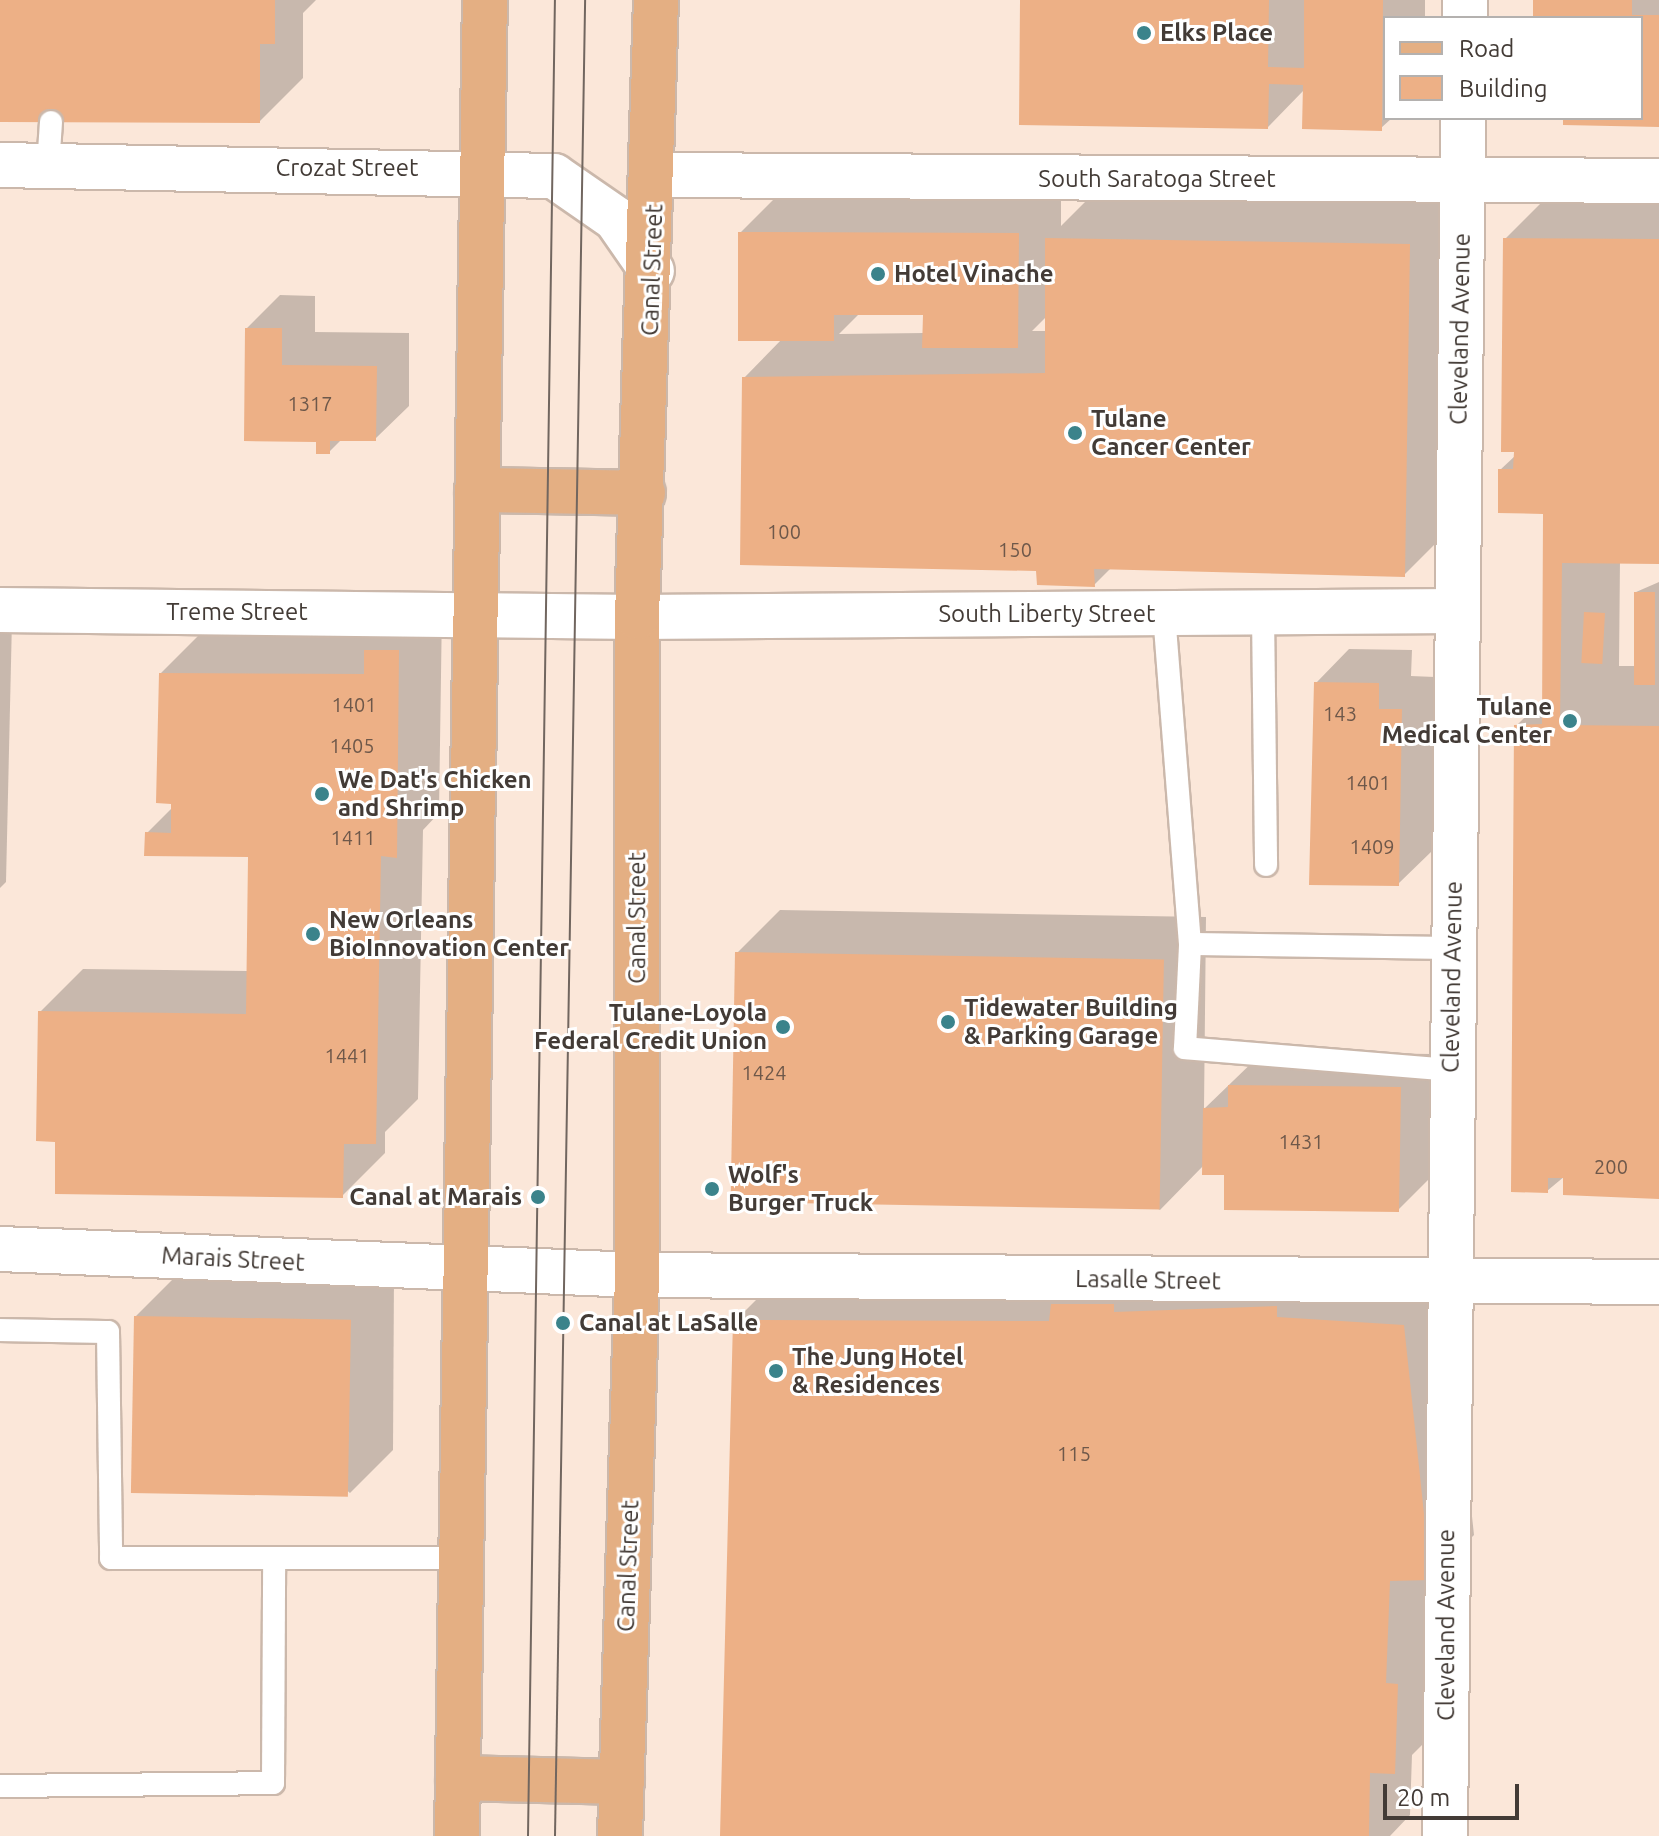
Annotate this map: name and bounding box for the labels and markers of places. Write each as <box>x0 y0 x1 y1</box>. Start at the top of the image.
place label: Elks Place <box>1160 19 1273 47</box>
marker: Elks Place <box>1135 24 1153 42</box>
place label: Hotel Vinache <box>894 260 1054 288</box>
marker: Hotel Vinache <box>869 265 887 283</box>
place label: Tulane Cancer Center <box>1091 405 1251 461</box>
marker: Tulane Cancer Center <box>1066 424 1084 442</box>
place label: Tulane Medical Center <box>1382 693 1552 749</box>
marker: Tulane Medical Center <box>1559 710 1581 732</box>
place label: We Dat's Chicken and Shrimp <box>338 766 532 822</box>
marker: We Dat's Chicken and Shrimp <box>313 785 331 803</box>
place label: New Orleans BioInnovation Center <box>329 906 569 962</box>
marker: New Orleans BioInnovation Center <box>304 925 322 943</box>
place label: Tidewater Building & Parking Garage <box>964 994 1178 1050</box>
place label: Tulane-Loyola Federal Credit Union <box>534 999 767 1055</box>
marker: Tidewater Building & Parking Garage <box>939 1013 957 1031</box>
marker: Tulane-Loyola Federal Credit Union <box>774 1018 792 1036</box>
place label: Wolf's Burger Truck <box>728 1161 873 1217</box>
marker: Wolf's Burger Truck <box>703 1180 721 1198</box>
place label: Canal at Marais <box>349 1183 522 1211</box>
marker: Canal at Marais <box>529 1188 547 1206</box>
place label: Canal at LaSalle <box>579 1309 758 1337</box>
marker: Canal at LaSalle <box>554 1314 572 1332</box>
place label: The Jung Hotel & Residences <box>792 1343 963 1399</box>
marker: The Jung Hotel & Residences <box>767 1362 785 1380</box>

